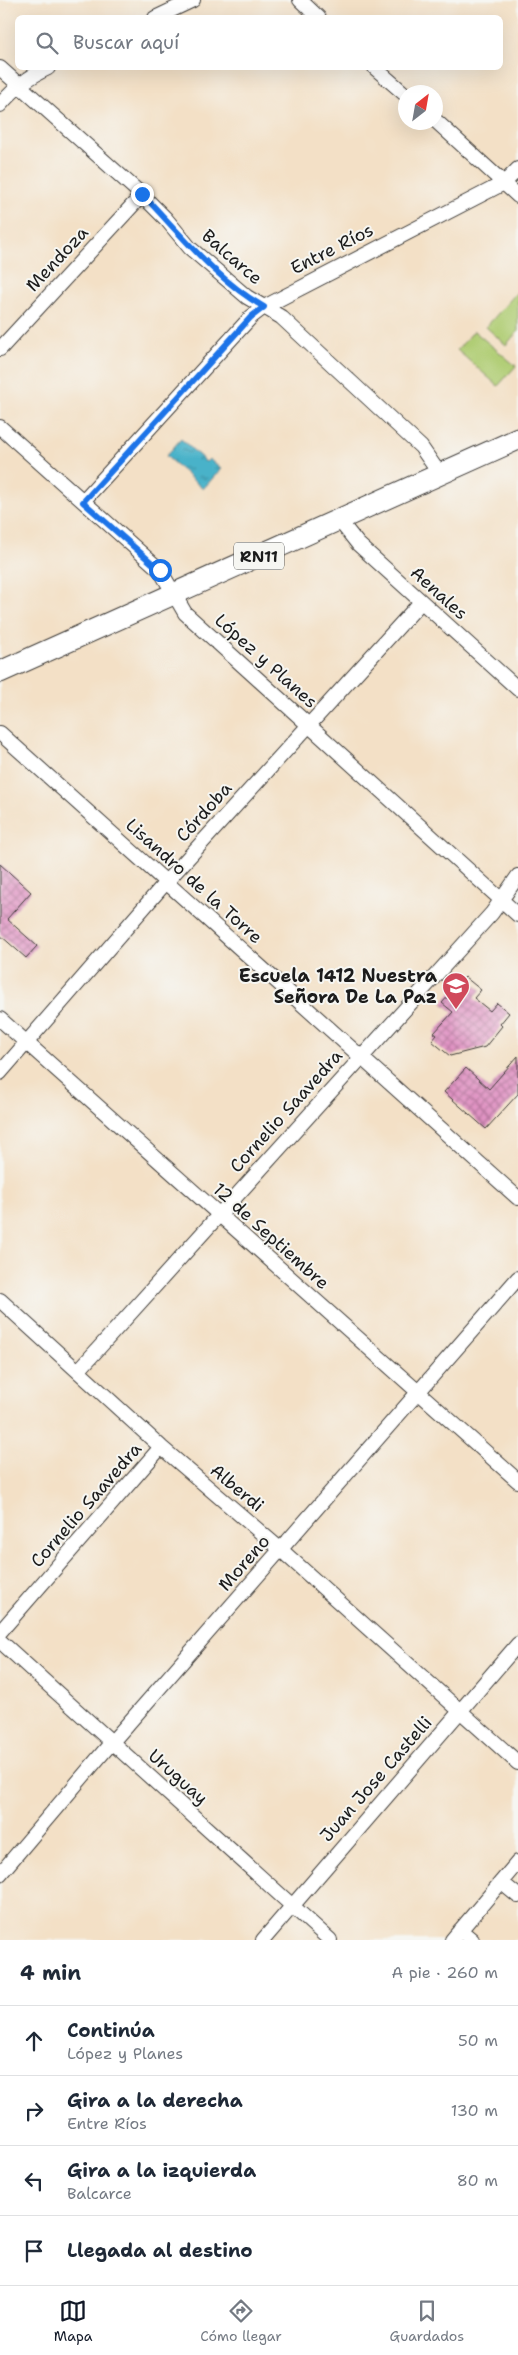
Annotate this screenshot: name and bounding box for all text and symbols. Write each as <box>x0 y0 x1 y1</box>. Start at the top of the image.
search box <box>15 15 503 70</box>
icon: search <box>33 29 61 57</box>
text: Buscar aquí <box>73 30 179 55</box>
north arrow <box>398 85 443 130</box>
route end <box>131 183 154 206</box>
street label: Entre Ríos <box>286 218 378 280</box>
street label: Mendoza <box>20 221 94 297</box>
street label: Balcarce <box>197 224 267 290</box>
road number: RN11 <box>234 542 284 570</box>
route start <box>149 559 172 582</box>
street label: Aenales <box>405 561 473 625</box>
street label: López y Planes <box>209 608 323 714</box>
street label: Córdoba <box>171 777 237 847</box>
street label: Lisandro de la Torre <box>120 813 268 949</box>
place label: Escuela 1412 Nuestra Señora De La Paz <box>239 964 438 1009</box>
school or university icon: Escuela 1412 Nuestra Señora De La Paz <box>441 971 471 1010</box>
street label: Cornelio Saavedra <box>224 1044 348 1178</box>
street label: 12 de Septiembre <box>208 1177 334 1295</box>
street label: Cornelio Saavedra <box>25 1438 147 1572</box>
street label: Alberdi <box>205 1459 269 1517</box>
street label: Moreno <box>213 1530 275 1596</box>
street label: Juan Jose Castelli <box>315 1711 437 1847</box>
street label: Uruguay <box>143 1744 213 1810</box>
text: 4 min <box>20 1959 81 1987</box>
text: A pie · 260 m <box>392 1962 498 1983</box>
text: Continúa <box>67 2018 155 2043</box>
icon: ahead <box>20 2027 48 2055</box>
text: 50 m <box>458 2030 498 2051</box>
text: López y Planes <box>67 2043 183 2064</box>
text: Gira a la derecha <box>67 2088 243 2113</box>
icon: right <box>20 2097 48 2125</box>
text: 130 m <box>451 2100 498 2121</box>
text: Entre Ríos <box>67 2113 147 2134</box>
text: Gira a la izquierda <box>67 2158 256 2183</box>
icon: left <box>20 2167 48 2195</box>
text: 80 m <box>457 2170 498 2191</box>
text: Balcarce <box>67 2183 132 2204</box>
icon: arrive <box>20 2237 48 2265</box>
text: Llegada al destino <box>67 2238 253 2263</box>
tab: Mapa <box>54 2297 93 2345</box>
tab: Cómo llegar <box>200 2297 282 2345</box>
tab: Guardados <box>390 2297 464 2345</box>

